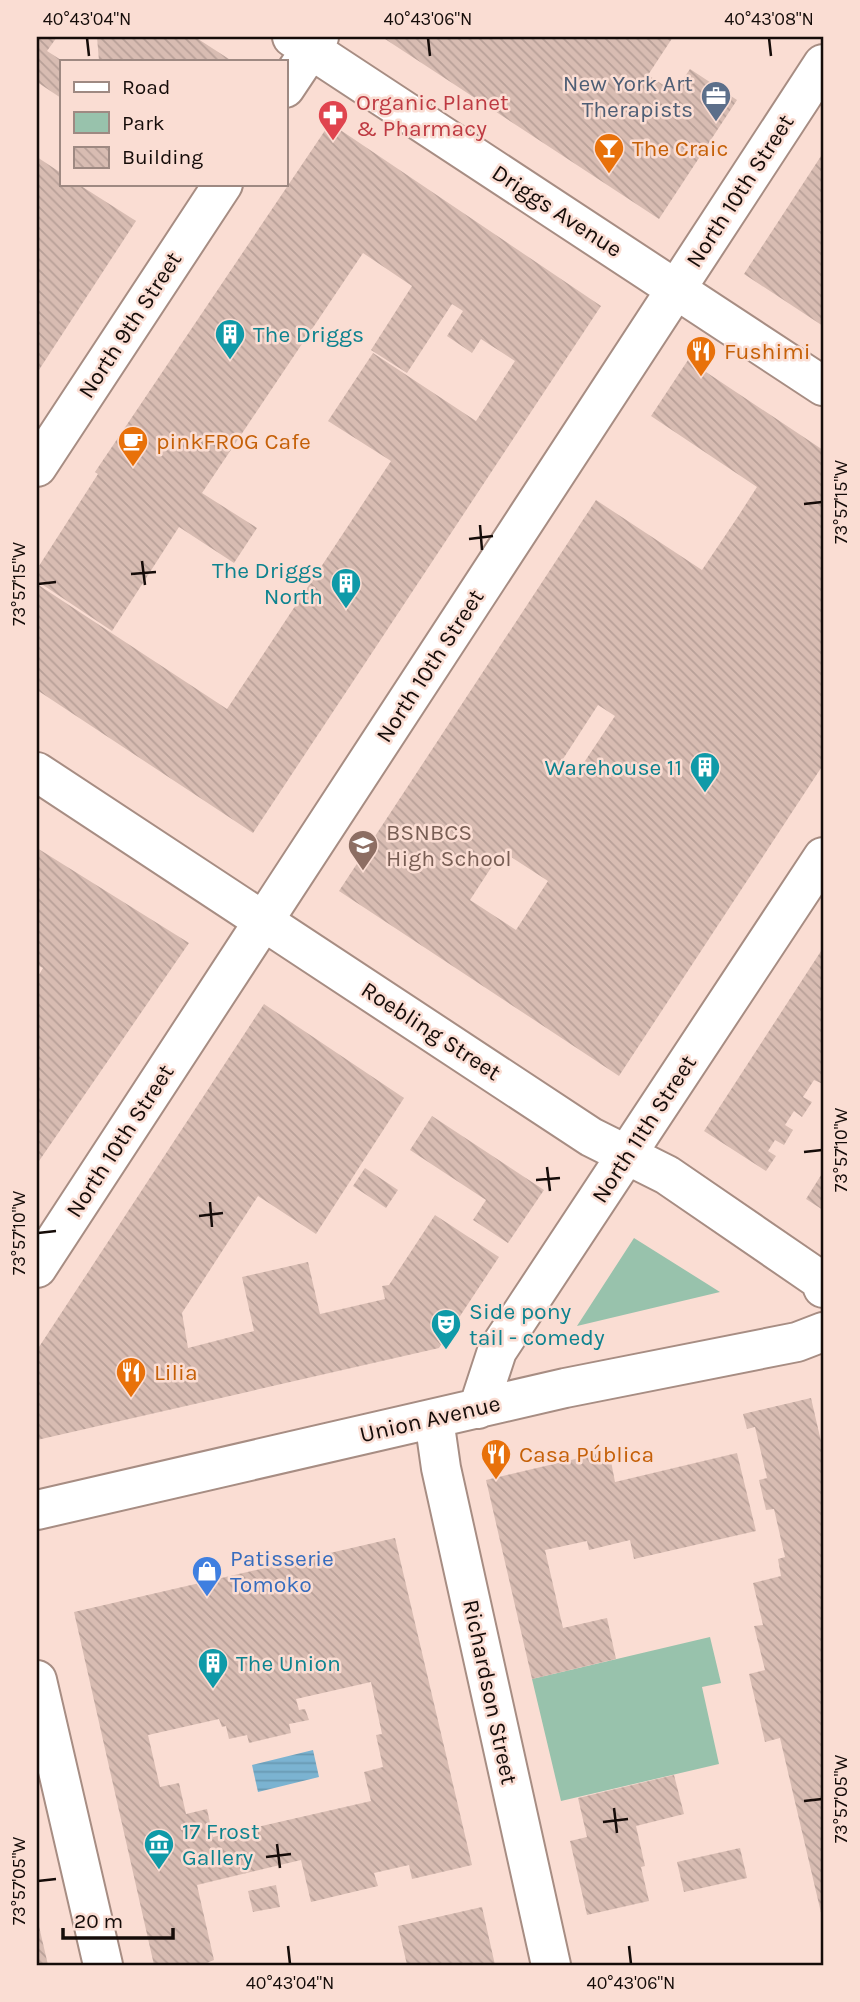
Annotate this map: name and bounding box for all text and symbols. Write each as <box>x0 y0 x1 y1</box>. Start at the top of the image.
text: 40°43'04"N <box>43 8 131 30</box>
text: 40°43'06"N <box>384 8 472 30</box>
text: 40°43'08"N <box>724 8 814 30</box>
legend <box>60 60 287 186</box>
place label: New York Art Therapists <box>563 70 693 123</box>
text: Road <box>122 75 170 99</box>
office icon: New York Art Therapists <box>699 79 733 123</box>
place label: Organic Planet & Pharmacy <box>356 89 509 142</box>
pharmacy icon: Organic Planet & Pharmacy <box>316 98 350 142</box>
street label: North 10th Street <box>680 109 800 273</box>
text: Park <box>122 111 165 135</box>
bar icon: The Craic <box>592 131 626 175</box>
place label: The Craic <box>632 135 728 162</box>
text: Building <box>122 145 203 169</box>
street label: Driggs Avenue <box>487 159 627 263</box>
street label: North 9th Street <box>73 246 188 403</box>
building icon: The Driggs <box>213 317 247 361</box>
place label: The Driggs <box>253 321 364 348</box>
restaurant icon: Fushimi <box>684 334 718 378</box>
place label: Fushimi <box>724 338 811 365</box>
cafe icon: pinkFROG Cafe <box>116 424 150 468</box>
place label: pinkFROG Cafe <box>156 428 311 455</box>
text: 73°57'15"W <box>830 460 852 544</box>
text: 73°57'15"W <box>8 542 30 626</box>
place label: The Driggs North <box>212 557 323 610</box>
building icon: The Driggs North <box>329 566 363 610</box>
street label: North 10th Street <box>370 584 490 748</box>
building icon: Warehouse 11 <box>688 750 722 794</box>
place label: Warehouse 11 <box>544 754 682 781</box>
place label: BSNBCS High School <box>386 819 512 872</box>
school or university icon: BSNBCS High School <box>346 828 380 872</box>
street label: Roebling Street <box>356 976 506 1086</box>
street label: North 11th Street <box>586 1050 702 1208</box>
street label: North 10th Street <box>60 1059 180 1223</box>
text: 73°57'10"W <box>830 1108 852 1192</box>
text: 73°57'10"W <box>8 1191 30 1275</box>
place label: Side pony tail - comedy <box>469 1298 605 1351</box>
theatre icon: Side pony tail - comedy <box>429 1307 463 1351</box>
restaurant icon: Lilia <box>114 1355 148 1399</box>
place label: Lilia <box>154 1359 198 1386</box>
street label: Union Avenue <box>357 1390 503 1448</box>
restaurant icon: Casa Pública <box>479 1437 513 1481</box>
place label: Casa Pública <box>519 1441 654 1468</box>
place label: Patisserie Tomoko <box>230 1545 334 1598</box>
shop icon: Patisserie Tomoko <box>190 1554 224 1598</box>
street label: Richardson Street <box>457 1597 523 1787</box>
building icon: The Union <box>196 1646 230 1690</box>
place label: The Union <box>236 1650 341 1677</box>
text: 73°57'05"W <box>830 1755 852 1843</box>
place label: 17 Frost Gallery <box>182 1818 260 1871</box>
museum icon: 17 Frost Gallery <box>142 1827 176 1871</box>
text: 73°57'05"W <box>8 1837 30 1925</box>
scale bar <box>63 1897 173 1941</box>
text: 20 m <box>74 1909 123 1933</box>
text: 40°43'04"N <box>246 1972 334 1994</box>
text: 40°43'06"N <box>587 1972 675 1994</box>

